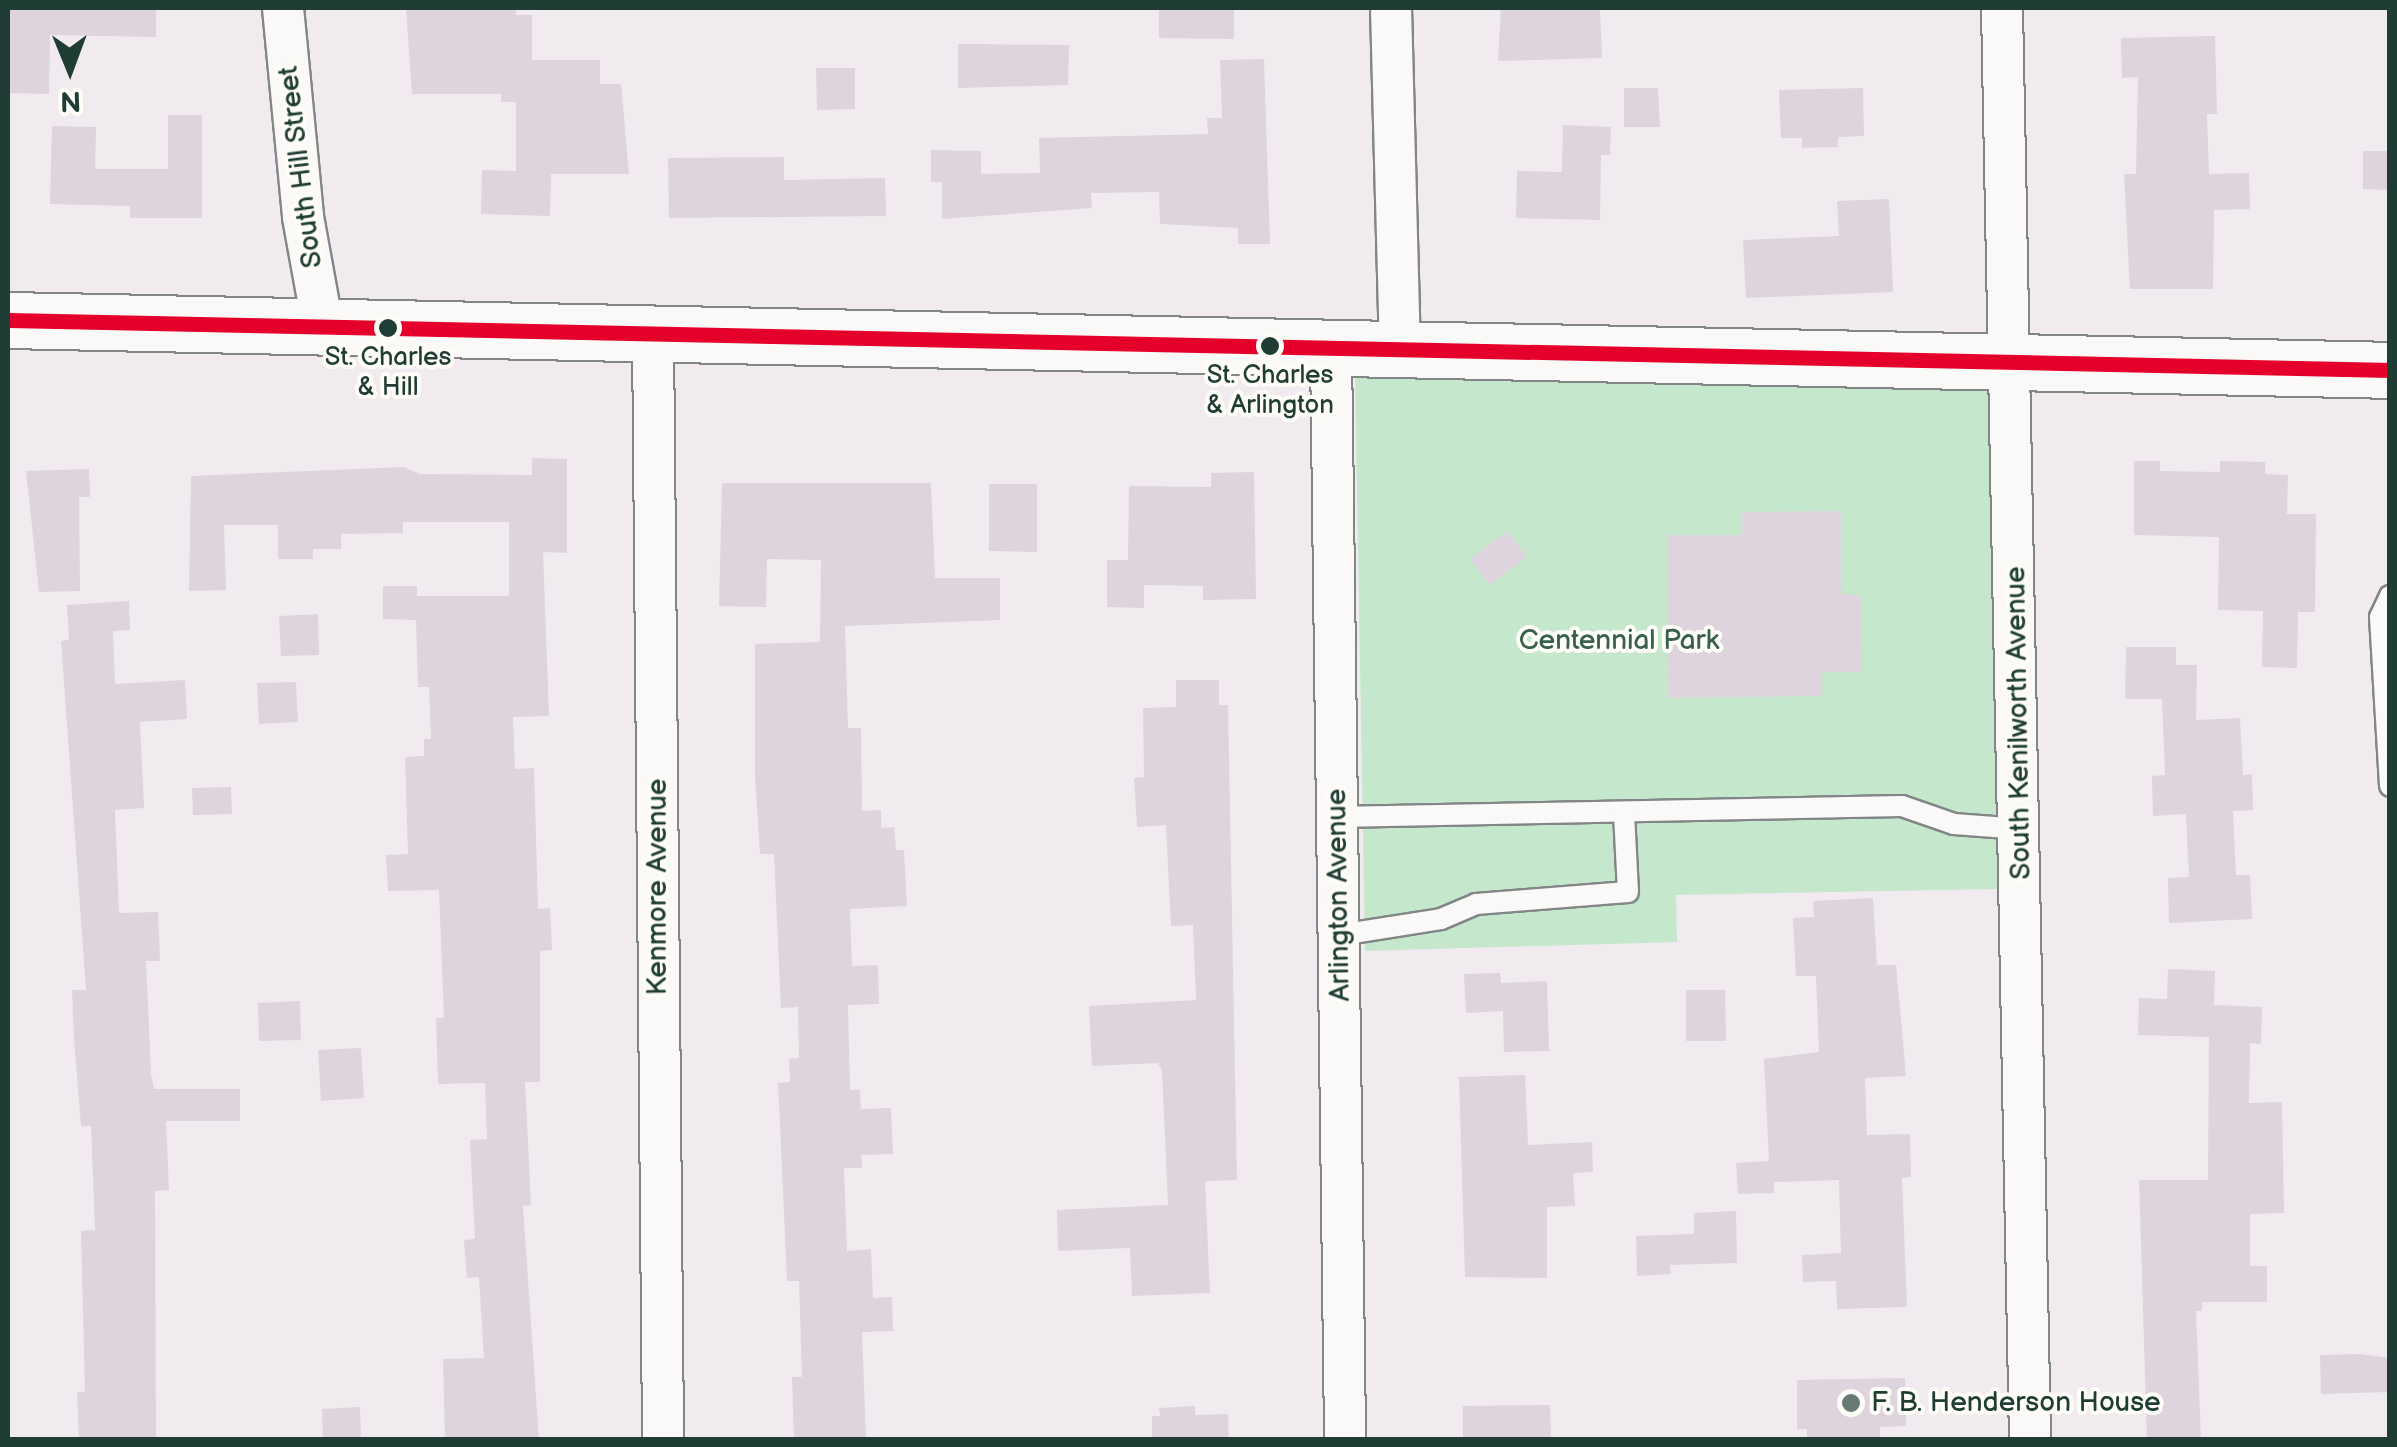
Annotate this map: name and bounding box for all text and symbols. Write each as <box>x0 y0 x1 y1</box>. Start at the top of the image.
north arrow <box>20 20 120 120</box>
street label: South Hill Street <box>272 64 330 270</box>
text: N <box>60 84 81 117</box>
marker: St. Charles & Hill <box>378 318 398 338</box>
marker: St. Charles & Arlington <box>1260 336 1280 356</box>
place label: St. Charles & Hill <box>325 342 451 403</box>
place label: St. Charles & Arlington <box>1206 360 1334 422</box>
street label: South Kenilworth Avenue <box>1999 566 2039 880</box>
park label: Centennial Park <box>1519 624 1719 658</box>
street label: Kenmore Avenue <box>641 779 675 995</box>
street label: Arlington Avenue <box>1320 788 1358 1002</box>
place label: F. B. Henderson House <box>1871 1386 2161 1420</box>
marker: F. B. Henderson House <box>1840 1392 1862 1414</box>

